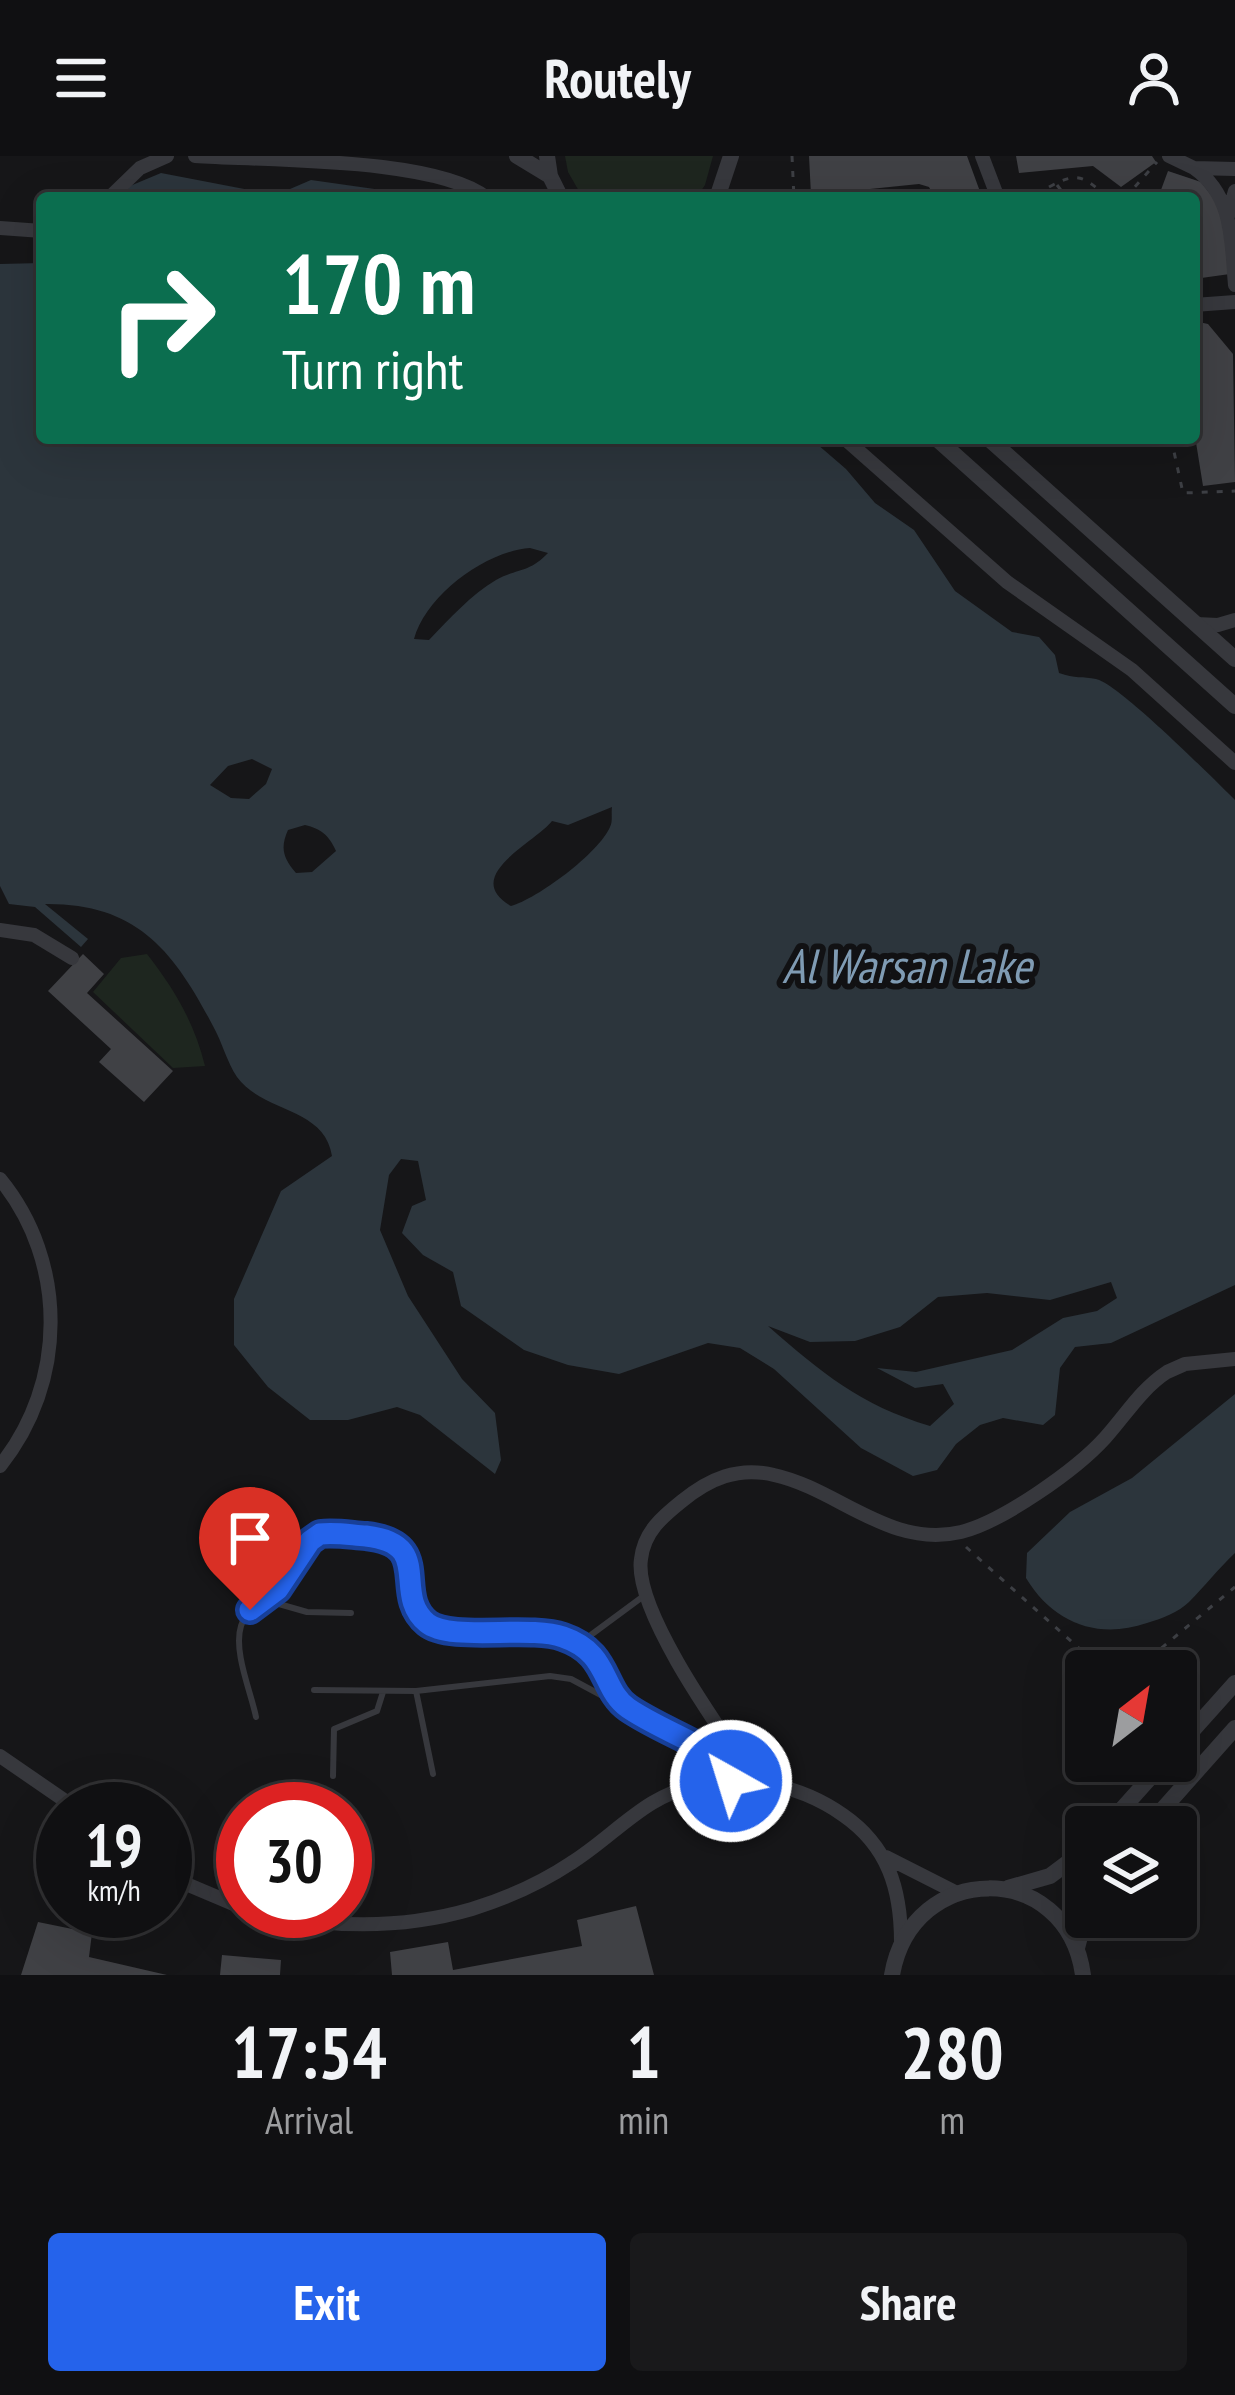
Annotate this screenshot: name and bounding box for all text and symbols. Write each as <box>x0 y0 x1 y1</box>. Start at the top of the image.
text: Routely <box>544 43 691 113</box>
icon: menu <box>48 45 114 111</box>
icon: person <box>1121 45 1187 111</box>
text: 170 m <box>282 228 475 337</box>
icon: right <box>84 240 240 396</box>
text: Turn right <box>282 334 463 404</box>
water label: Al Warsan Lake <box>782 934 1035 996</box>
pin <box>199 1487 301 1610</box>
icon: arrive <box>217 1505 283 1571</box>
north arrow <box>1065 1650 1197 1782</box>
map controls <box>1065 1650 1197 1938</box>
position arrow <box>668 1718 794 1844</box>
speed limit sign: 30 <box>216 1782 372 1938</box>
text: 19 <box>85 1806 143 1884</box>
button: layers <box>1065 1806 1197 1938</box>
text: km/h <box>87 1870 141 1909</box>
text: 17:54 <box>231 2005 387 2098</box>
text: 1 <box>627 2005 661 2098</box>
text: 280 <box>900 2005 1004 2098</box>
text: Arrival <box>265 2094 353 2145</box>
text: min <box>618 2094 669 2145</box>
text: m <box>939 2094 965 2145</box>
button: Exit <box>48 2233 606 2371</box>
button: Share <box>630 2233 1187 2371</box>

